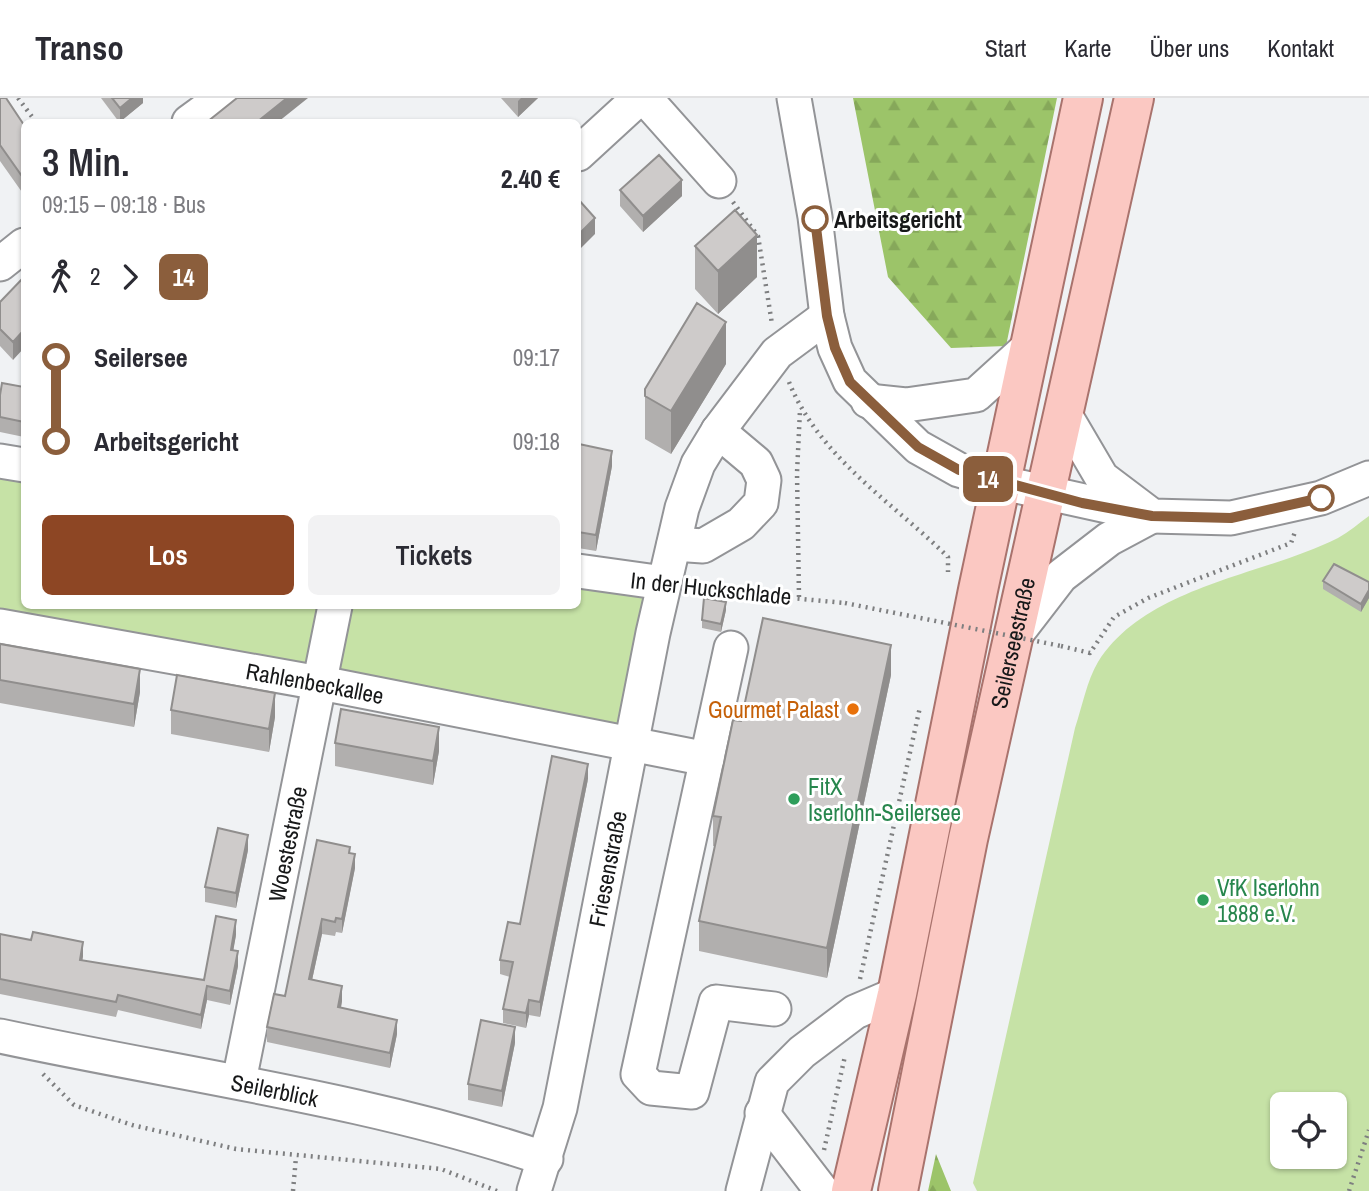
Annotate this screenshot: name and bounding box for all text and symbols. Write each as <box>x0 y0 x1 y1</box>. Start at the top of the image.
text: Transo <box>35 26 124 70</box>
text: Start <box>985 32 1026 64</box>
text: Karte <box>1064 32 1111 64</box>
text: Über uns <box>1149 32 1229 64</box>
text: Kontakt <box>1267 32 1334 64</box>
text: 3 Min. <box>42 137 130 188</box>
text: 2.40 € <box>501 161 560 196</box>
text: 09:15 – 09:18 · Bus <box>42 189 206 220</box>
place label: Arbeitsgericht <box>834 204 962 235</box>
marker: Arbeitsgericht <box>802 206 828 232</box>
icon: walk <box>42 258 80 296</box>
icon: forward <box>111 258 149 296</box>
text: 2 <box>90 261 101 292</box>
text: 14 <box>173 261 194 293</box>
text: Seilersee <box>94 340 188 375</box>
text: 09:17 <box>513 342 560 373</box>
text: Arbeitsgericht <box>94 424 239 459</box>
text: 09:18 <box>513 426 560 457</box>
line badge: 14 <box>956 456 1020 502</box>
text: 14 <box>977 463 999 495</box>
unlabelled marker <box>1308 485 1334 511</box>
button: Los <box>42 515 294 595</box>
button: Tickets <box>308 515 560 595</box>
street label: In der Huckschlade <box>629 564 793 612</box>
street label: Seilerseestraße <box>982 574 1042 711</box>
street label: Rahlenbeckallee <box>244 655 387 711</box>
place label: Gourmet Palast <box>708 694 839 725</box>
marker: Gourmet Palast <box>845 701 861 717</box>
place label: FitX Iserlohn-Seilersee <box>808 771 961 828</box>
street label: Woestestraße <box>260 783 314 904</box>
marker: FitX Iserlohn-Seilersee <box>786 791 802 807</box>
street label: Friesenstraße <box>580 808 633 929</box>
place label: VfK Iserlohn 1888 e.V. <box>1217 872 1320 929</box>
marker: VfK Iserlohn 1888 e.V. <box>1195 892 1211 908</box>
street label: Seilerblick <box>229 1066 322 1114</box>
map controls <box>1270 1092 1347 1169</box>
button: locate <box>1270 1092 1347 1169</box>

